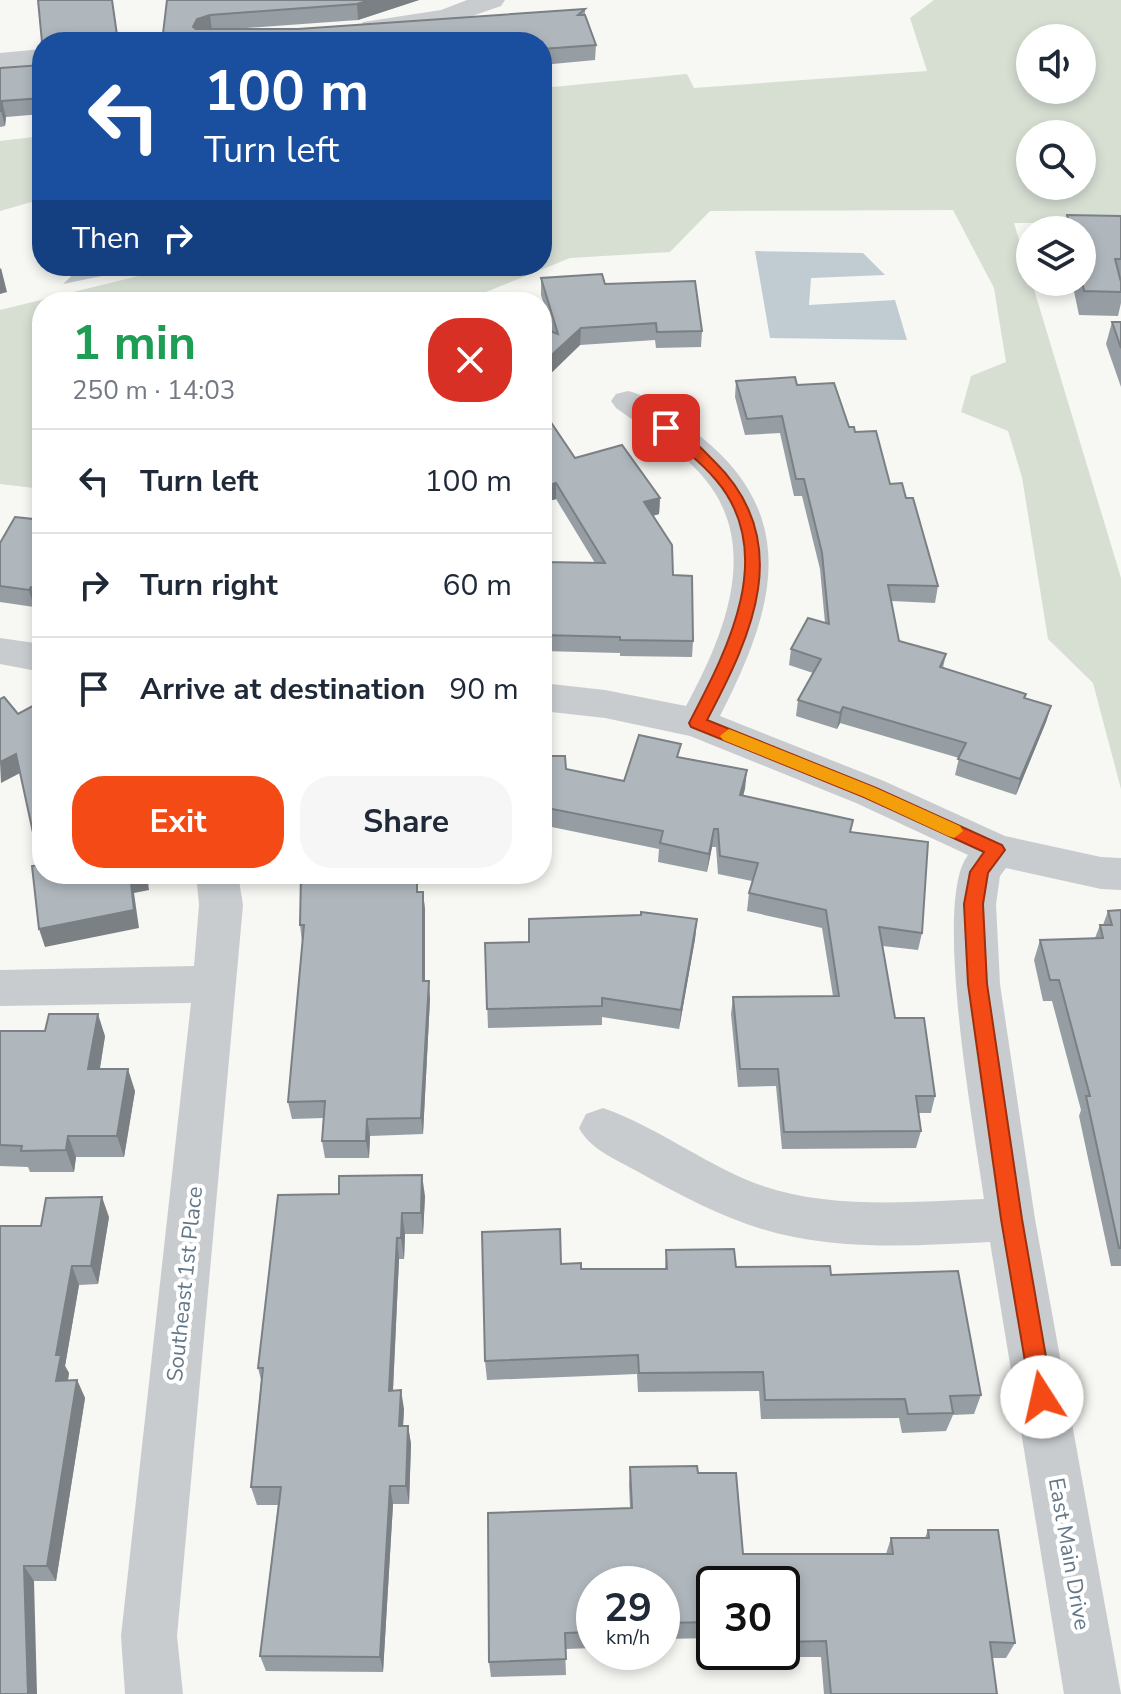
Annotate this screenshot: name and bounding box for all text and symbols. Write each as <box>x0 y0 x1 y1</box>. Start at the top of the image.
map controls <box>1016 24 1096 296</box>
button: sound <box>1016 24 1096 104</box>
text: 100 m <box>204 53 369 130</box>
icon: left <box>72 64 176 168</box>
button: search <box>1016 120 1096 200</box>
text: Turn left <box>204 126 339 175</box>
icon: right <box>156 216 200 260</box>
button: layers <box>1016 216 1096 296</box>
text: Then <box>72 218 140 259</box>
text: 1 min <box>72 310 196 376</box>
button: close <box>428 318 512 402</box>
text: 250 m · 14:03 <box>72 373 235 408</box>
pin <box>632 394 700 462</box>
icon: arrive <box>644 406 688 450</box>
icon: left <box>72 459 116 503</box>
text: Turn left <box>140 461 258 502</box>
text: 100 m <box>425 461 512 502</box>
icon: right <box>72 563 116 607</box>
text: Turn right <box>140 565 278 606</box>
text: 60 m <box>443 565 512 606</box>
icon: arrive <box>72 667 116 711</box>
text: Arrive at destination <box>140 669 425 710</box>
text: 90 m <box>449 669 519 710</box>
button: Exit <box>72 776 284 868</box>
button: Share <box>300 776 512 868</box>
street label: Southeast 1st Place <box>160 1185 210 1383</box>
position arrow <box>1000 1355 1084 1439</box>
street label: East Main Drive <box>1041 1476 1097 1632</box>
speed limit sign: 30 <box>696 1566 800 1670</box>
text: 29 <box>604 1581 652 1635</box>
text: km/h <box>606 1624 650 1651</box>

